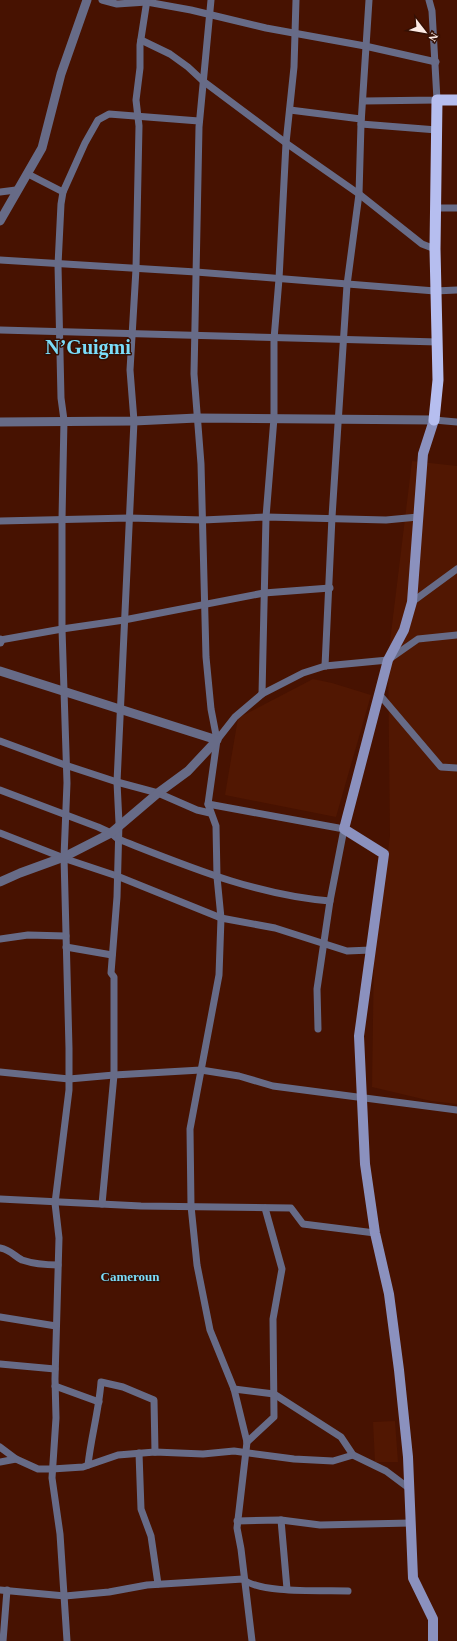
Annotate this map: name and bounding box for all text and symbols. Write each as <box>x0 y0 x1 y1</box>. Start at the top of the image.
north arrow <box>405 12 445 52</box>
text: N <box>426 31 441 44</box>
district label: N’Guigmi <box>45 336 131 359</box>
district label: Cameroun <box>101 1269 160 1284</box>

